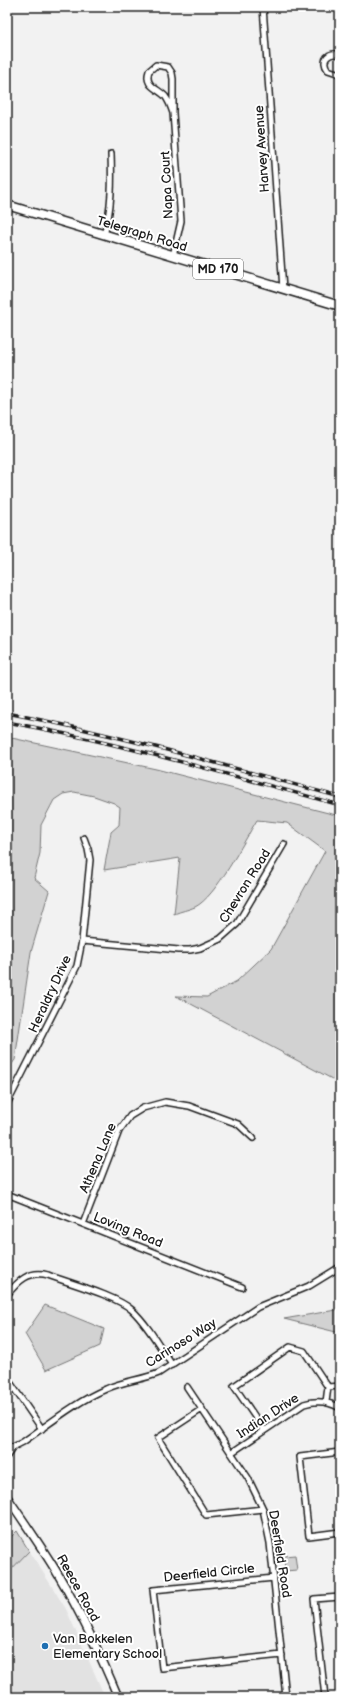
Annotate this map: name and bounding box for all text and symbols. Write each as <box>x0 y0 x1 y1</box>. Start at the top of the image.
street label: Harvey Avenue <box>251 105 273 193</box>
street label: Napa Court <box>157 151 177 219</box>
street label: Telegraph Road <box>95 213 189 255</box>
road number: MD 170 <box>193 259 243 279</box>
street label: Chevron Road <box>216 846 274 926</box>
street label: Heraldry Drive <box>25 952 75 1035</box>
street label: Athena Lane <box>76 1120 120 1195</box>
street label: Loving Road <box>91 1209 165 1251</box>
street label: Carinoso Way <box>143 1315 219 1371</box>
street label: Indian Drive <box>234 1390 302 1442</box>
street label: Deerfield Road <box>265 1509 295 1599</box>
street label: Reece Road <box>53 1552 103 1624</box>
street label: Deerfield Circle <box>163 1560 256 1586</box>
place label: Van Bokkelen Elementary School <box>53 1631 162 1662</box>
marker: Van Bokkelen Elementary School <box>40 1641 50 1651</box>

